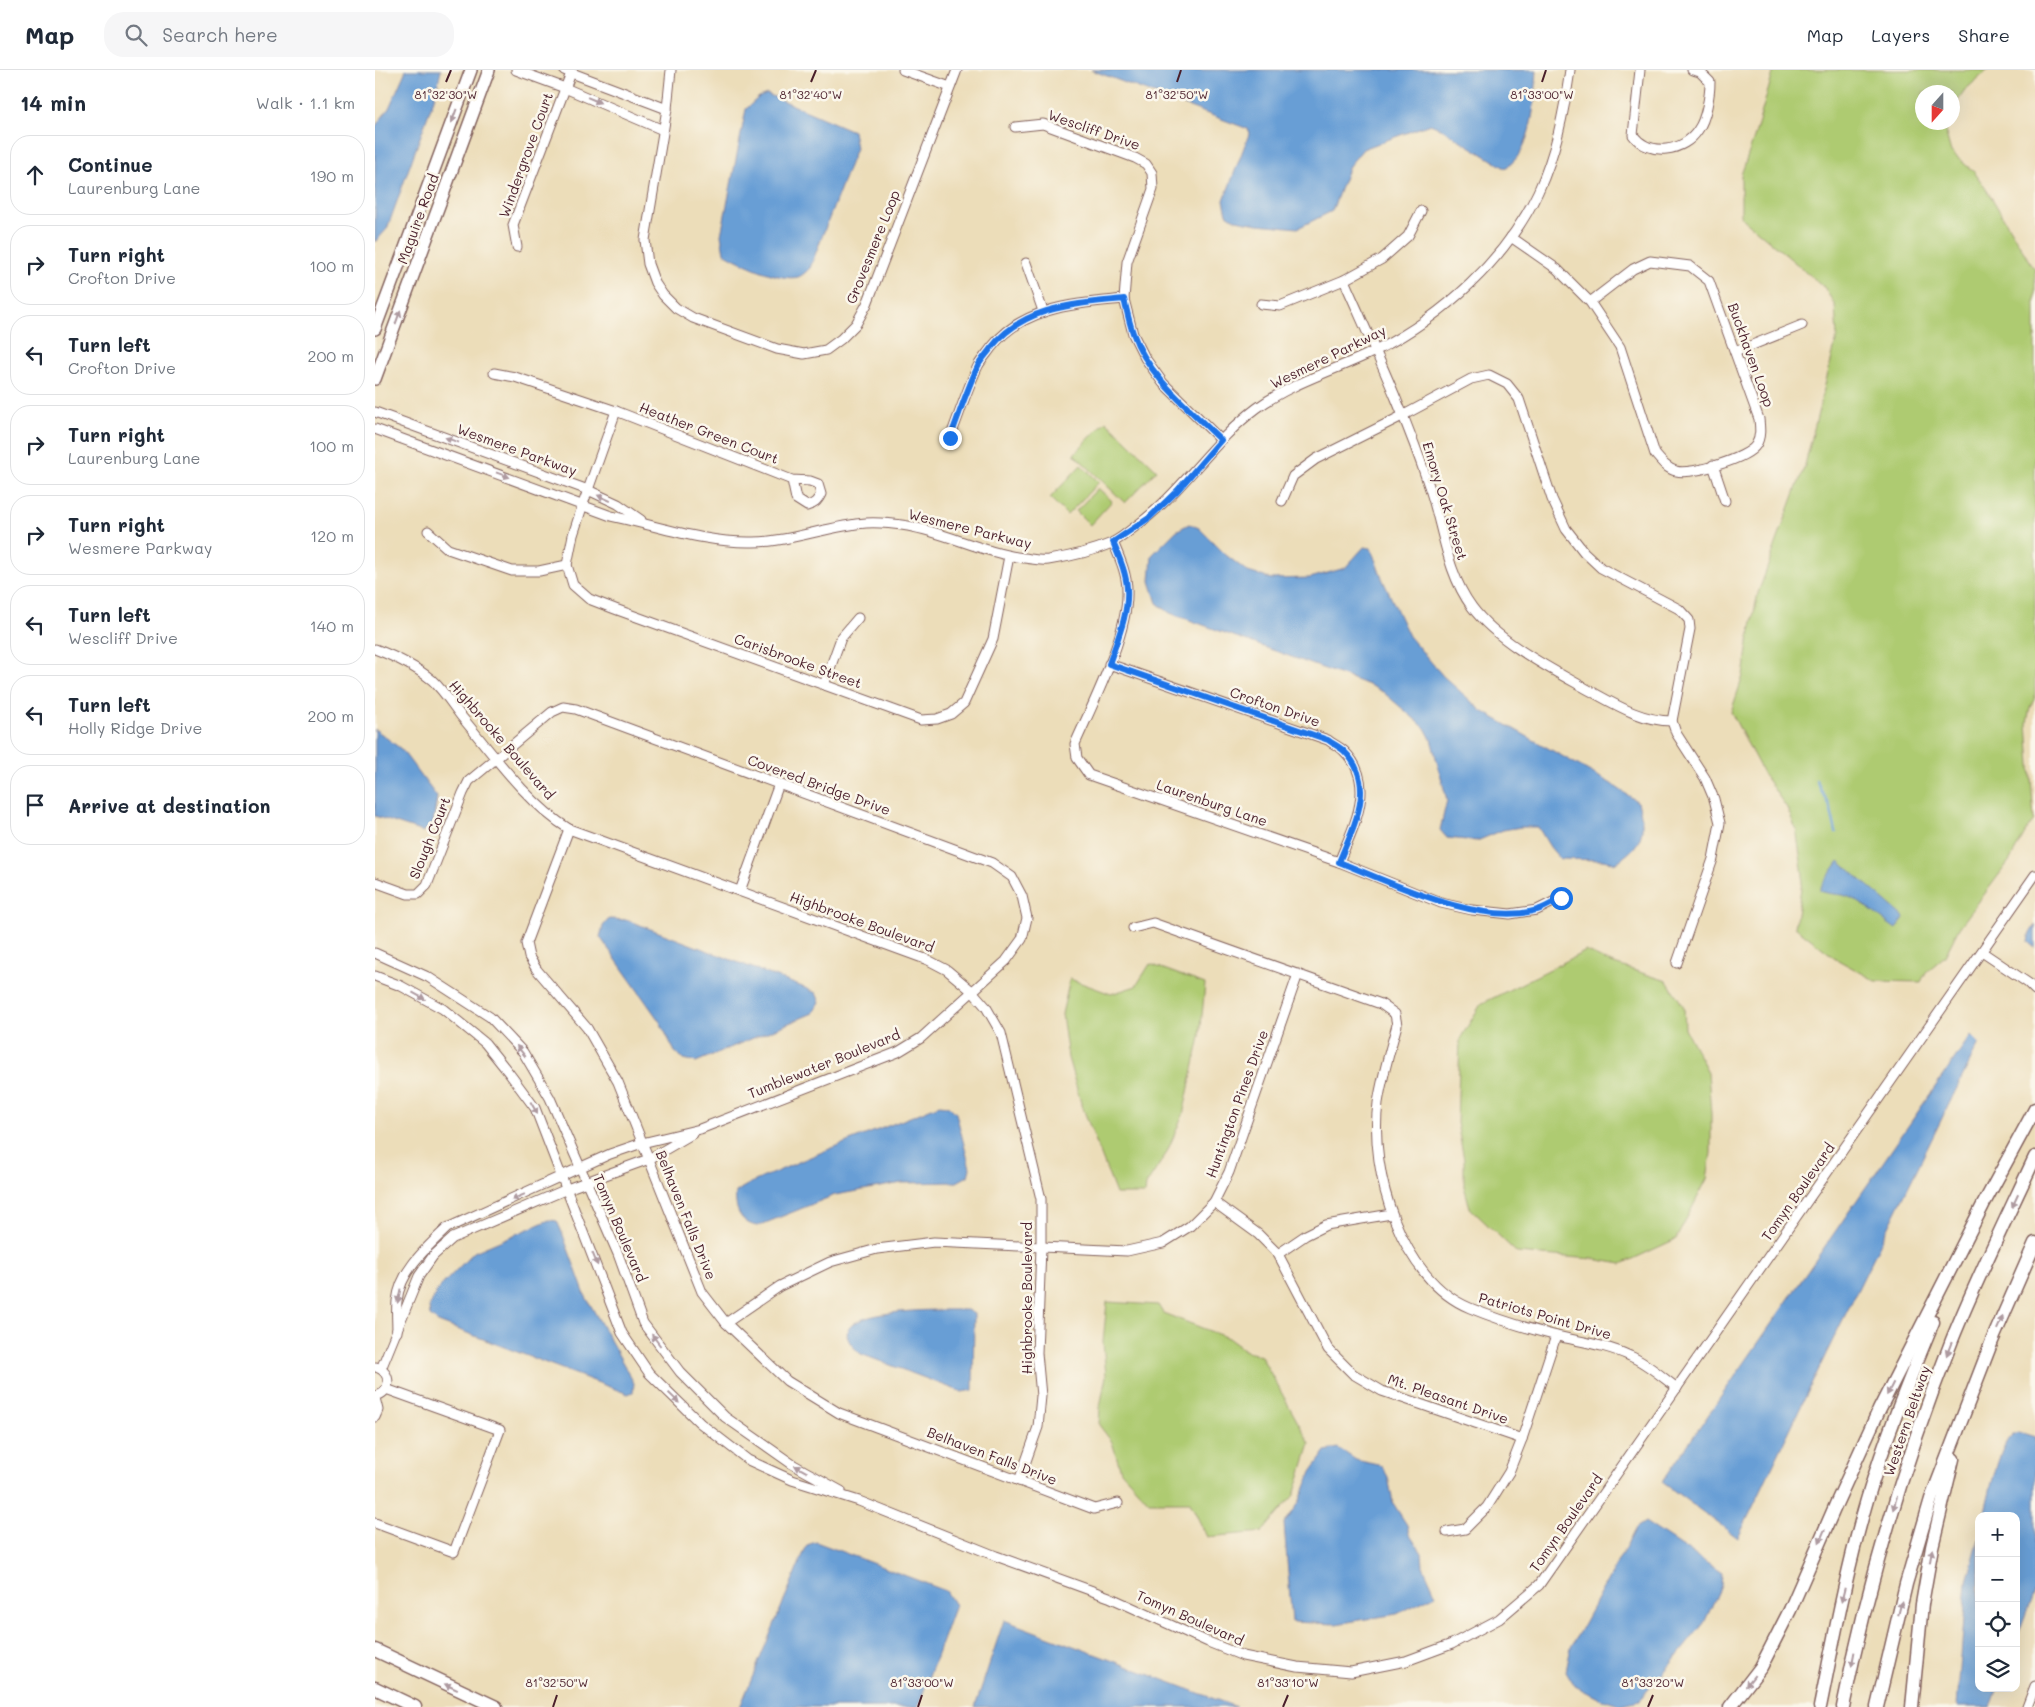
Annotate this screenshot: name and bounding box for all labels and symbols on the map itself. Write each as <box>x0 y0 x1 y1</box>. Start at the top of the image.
north arrow <box>1915 85 1960 130</box>
text: 81°32'30"W <box>415 86 477 102</box>
text: 81°32'40"W <box>780 86 842 102</box>
text: 81°32'50"W <box>1146 86 1208 102</box>
text: 81°33'00"W <box>1510 86 1574 102</box>
street label: Windergrove Court <box>494 90 557 220</box>
one-way arrow <box>587 97 601 105</box>
street label: Wescliff Drive <box>1046 105 1143 154</box>
one-way arrow <box>450 109 458 124</box>
street label: Maguire Road <box>392 171 443 267</box>
street label: Grovesmere Loop <box>841 187 904 307</box>
street label: Buckhaven Loop <box>1724 300 1779 410</box>
one-way arrow <box>394 309 402 324</box>
street label: Wesmere Parkway <box>1267 320 1389 393</box>
street label: Heather Green Court <box>637 397 782 468</box>
street label: Wesmere Parkway <box>455 419 580 480</box>
route end <box>939 427 962 450</box>
one-way arrow <box>444 436 459 444</box>
street label: Emory Oak Street <box>1418 439 1472 562</box>
one-way arrow <box>496 471 511 479</box>
one-way arrow <box>597 493 611 501</box>
street label: Wesmere Parkway <box>906 504 1034 553</box>
street label: Carisbrooke Street <box>732 629 865 692</box>
street label: Highbrooke Boulevard <box>445 676 560 803</box>
street label: Crofton Drive <box>1227 682 1323 731</box>
street label: Covered Bridge Drive <box>745 750 893 819</box>
street label: Laurenburg Lane <box>1154 775 1270 830</box>
street label: Slough Court <box>404 794 455 882</box>
street label: Highbrooke Boulevard <box>787 887 937 957</box>
route start <box>1550 887 1573 910</box>
one-way arrow <box>412 992 427 1000</box>
street label: Tumblewater Boulevard <box>745 1024 903 1103</box>
street label: Huntington Pines Drive <box>1201 1027 1272 1180</box>
one-way arrow <box>516 1045 527 1058</box>
one-way arrow <box>529 1102 538 1115</box>
street label: Tomyn Boulevard <box>1757 1139 1839 1245</box>
street label: Belhaven Falls Drive <box>652 1147 721 1282</box>
street label: Tomyn Boulevard <box>589 1171 652 1285</box>
one-way arrow <box>511 1193 525 1201</box>
one-way arrow <box>2010 1194 2018 1208</box>
street label: Highbrooke Boulevard <box>1017 1222 1036 1374</box>
one-way arrow <box>591 1252 599 1266</box>
street label: Patriots Point Drive <box>1477 1287 1614 1344</box>
one-way arrow <box>394 1289 402 1305</box>
one-way arrow <box>1997 1316 2005 1330</box>
one-way arrow <box>651 1333 661 1347</box>
one-way arrow <box>1944 1342 1952 1356</box>
street label: Western Beltway <box>1879 1363 1934 1479</box>
street label: Mt. Pleasant Drive <box>1385 1369 1511 1428</box>
one-way arrow <box>1886 1382 1894 1396</box>
one-way arrow <box>668 1392 680 1404</box>
street label: Belhaven Falls Drive <box>925 1422 1060 1489</box>
one-way arrow <box>794 1465 808 1473</box>
street label: Tomyn Boulevard <box>1525 1470 1607 1576</box>
one-way arrow <box>1891 1495 1899 1510</box>
one-way arrow <box>1817 1529 1825 1543</box>
one-way arrow <box>1927 1547 1935 1563</box>
street label: Tomyn Boulevard <box>1134 1585 1247 1650</box>
one-way arrow <box>1838 1588 1846 1603</box>
one-way arrow <box>1896 1601 1904 1616</box>
one-way arrow <box>1848 1652 1856 1668</box>
text: 81°32'50"W <box>526 1674 588 1690</box>
text: 81°33'00"W <box>890 1674 954 1690</box>
text: 81°33'10"W <box>1257 1674 1319 1690</box>
text: 81°33'20"W <box>1622 1674 1684 1690</box>
one-way arrow <box>1745 1674 1755 1688</box>
one-way arrow <box>444 1683 458 1691</box>

